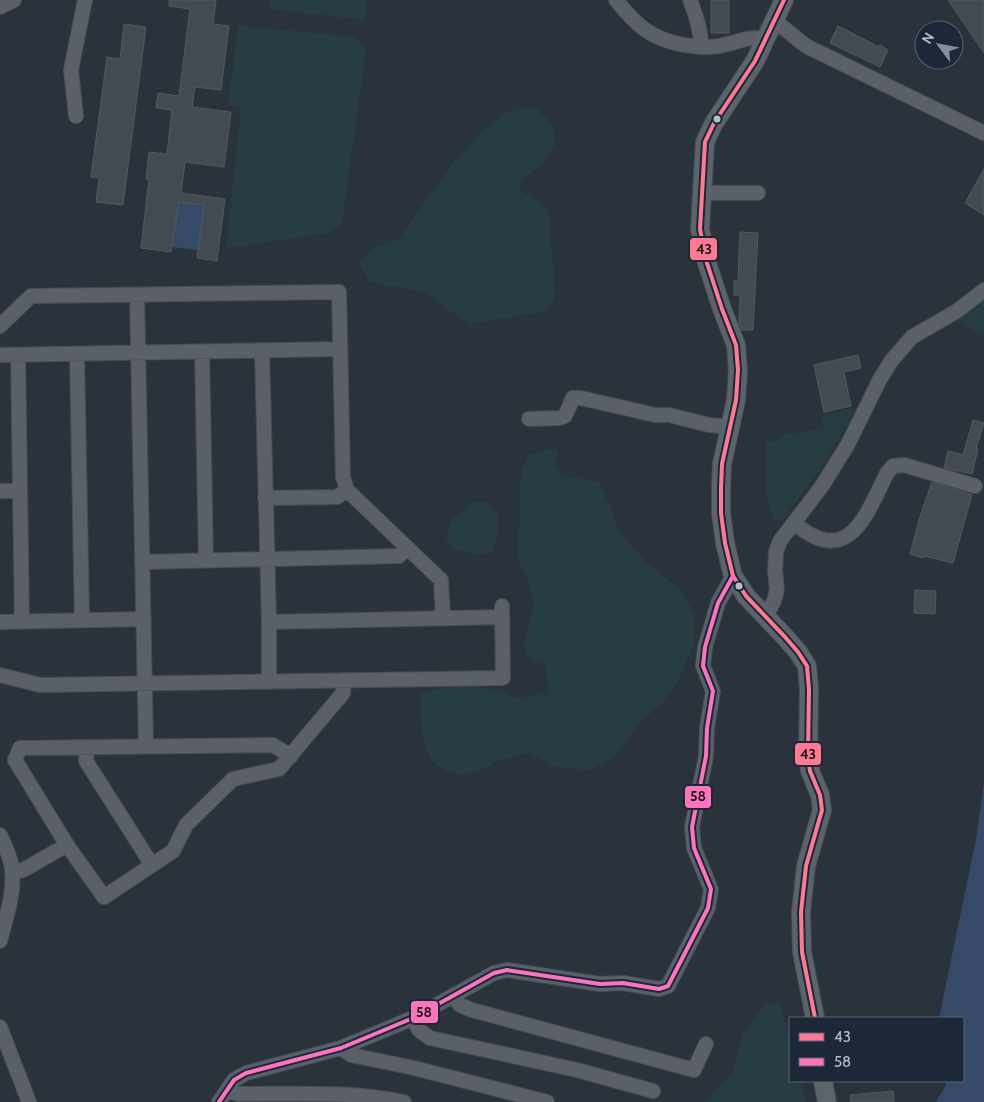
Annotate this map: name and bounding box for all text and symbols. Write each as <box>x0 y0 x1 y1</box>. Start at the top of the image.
north arrow <box>914 20 964 70</box>
text: N <box>918 29 938 47</box>
unlabelled marker <box>712 114 722 124</box>
line badge: 43 <box>689 237 718 261</box>
text: 43 <box>696 240 712 258</box>
unlabelled marker <box>734 581 744 591</box>
line badge: 43 <box>794 742 822 766</box>
text: 43 <box>800 745 816 763</box>
line badge: 58 <box>684 785 712 809</box>
text: 58 <box>690 787 706 805</box>
line badge: 58 <box>410 1000 439 1024</box>
text: 58 <box>416 1003 432 1021</box>
legend <box>789 1017 964 1082</box>
text: 43 <box>834 1028 851 1046</box>
text: 58 <box>834 1053 851 1071</box>

